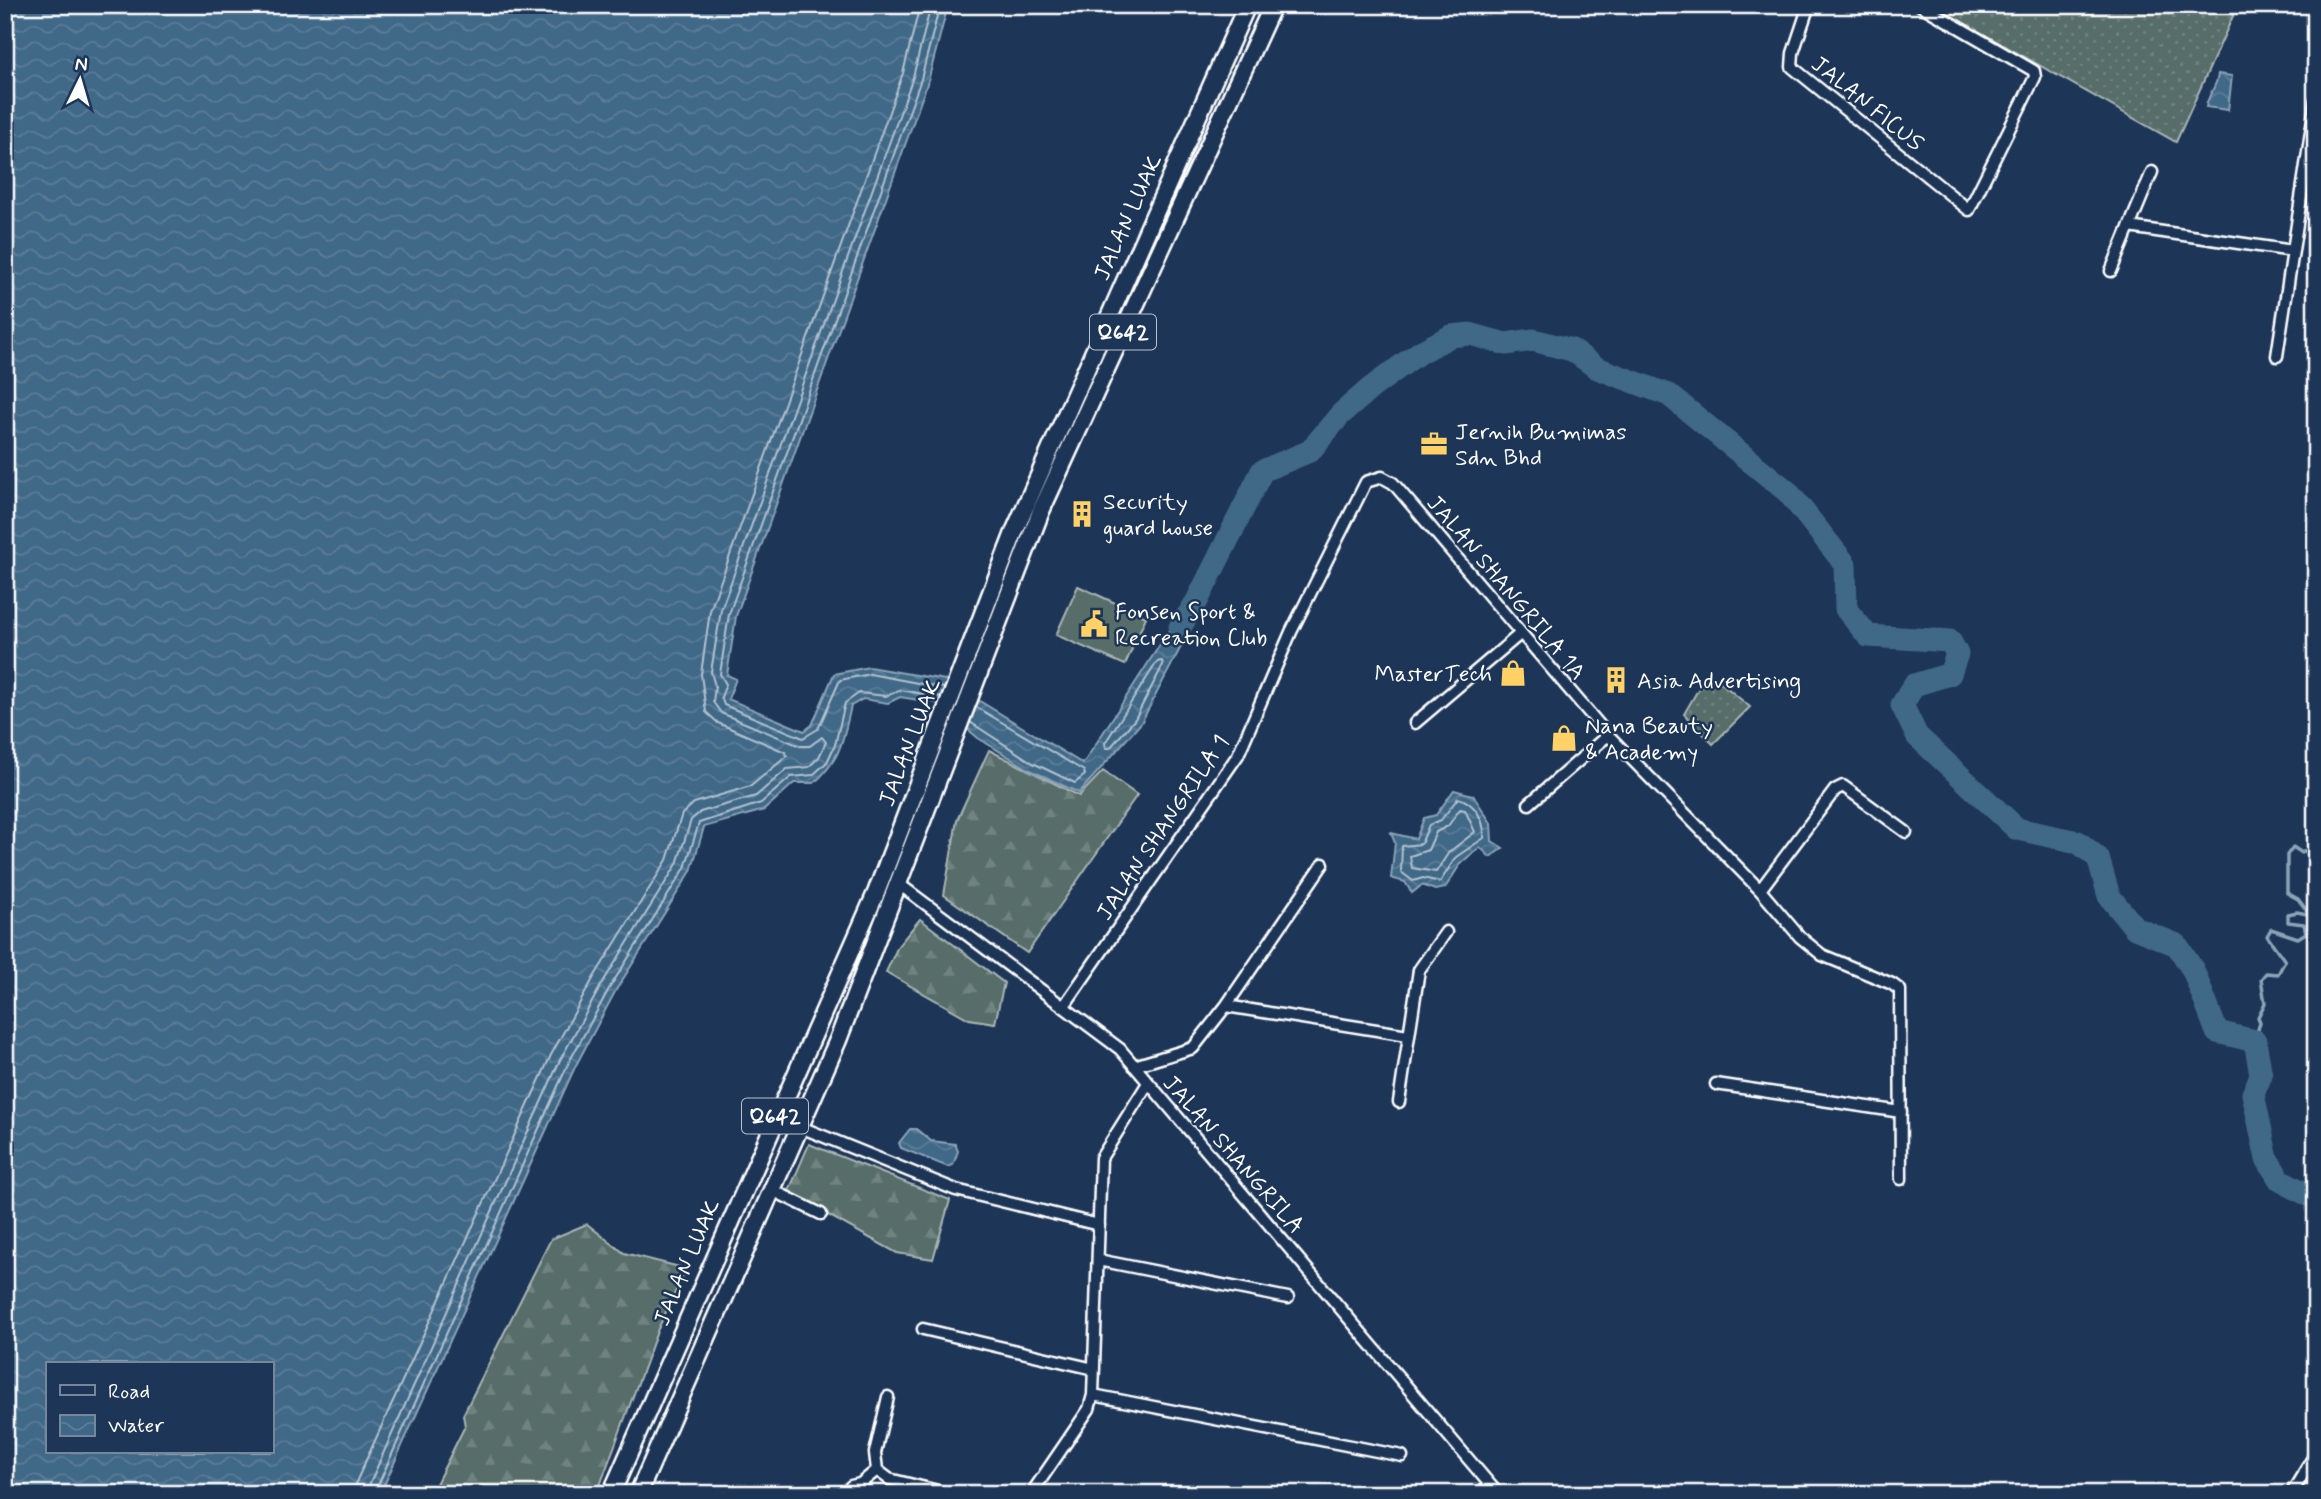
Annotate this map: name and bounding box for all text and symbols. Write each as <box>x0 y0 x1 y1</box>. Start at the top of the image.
north arrow <box>46 46 116 116</box>
street label: JALAN FICUS <box>1804 50 1929 159</box>
text: N <box>74 52 89 78</box>
street label: JALAN LUAK <box>1088 150 1170 285</box>
road number: Q642 <box>1090 314 1156 350</box>
place label: Jernih Bumimas Sdn Bhd <box>1455 418 1626 474</box>
office icon: Jernih Bumimas Sdn Bhd <box>1419 429 1449 459</box>
place label: Security guard house <box>1103 488 1213 544</box>
street label: JALAN SHANGRILA 1A <box>1419 489 1592 687</box>
building icon: Security guard house <box>1067 499 1097 529</box>
place label: Fonsen Sport & Recreation Club <box>1115 598 1267 654</box>
public building icon: Fonsen Sport & Recreation Club <box>1079 609 1109 639</box>
shop icon: MasterTech <box>1498 658 1528 688</box>
place label: MasterTech <box>1375 660 1492 690</box>
building icon: Asia Advertising <box>1601 665 1631 695</box>
place label: Asia Advertising <box>1637 667 1801 699</box>
street label: JALAN LUAK <box>873 674 949 811</box>
place label: Nana Beauty & Academy <box>1585 712 1713 768</box>
shop icon: Nana Beauty & Academy <box>1549 723 1579 753</box>
street label: JALAN SHANGRILA 1 <box>1090 729 1237 927</box>
street label: JALAN SHANGRILA <box>1155 1069 1310 1241</box>
road number: Q642 <box>742 1098 808 1134</box>
street label: JALAN LUAK <box>648 1194 728 1331</box>
legend <box>46 1362 273 1454</box>
text: Road <box>108 1378 150 1406</box>
text: Water <box>108 1412 164 1440</box>

